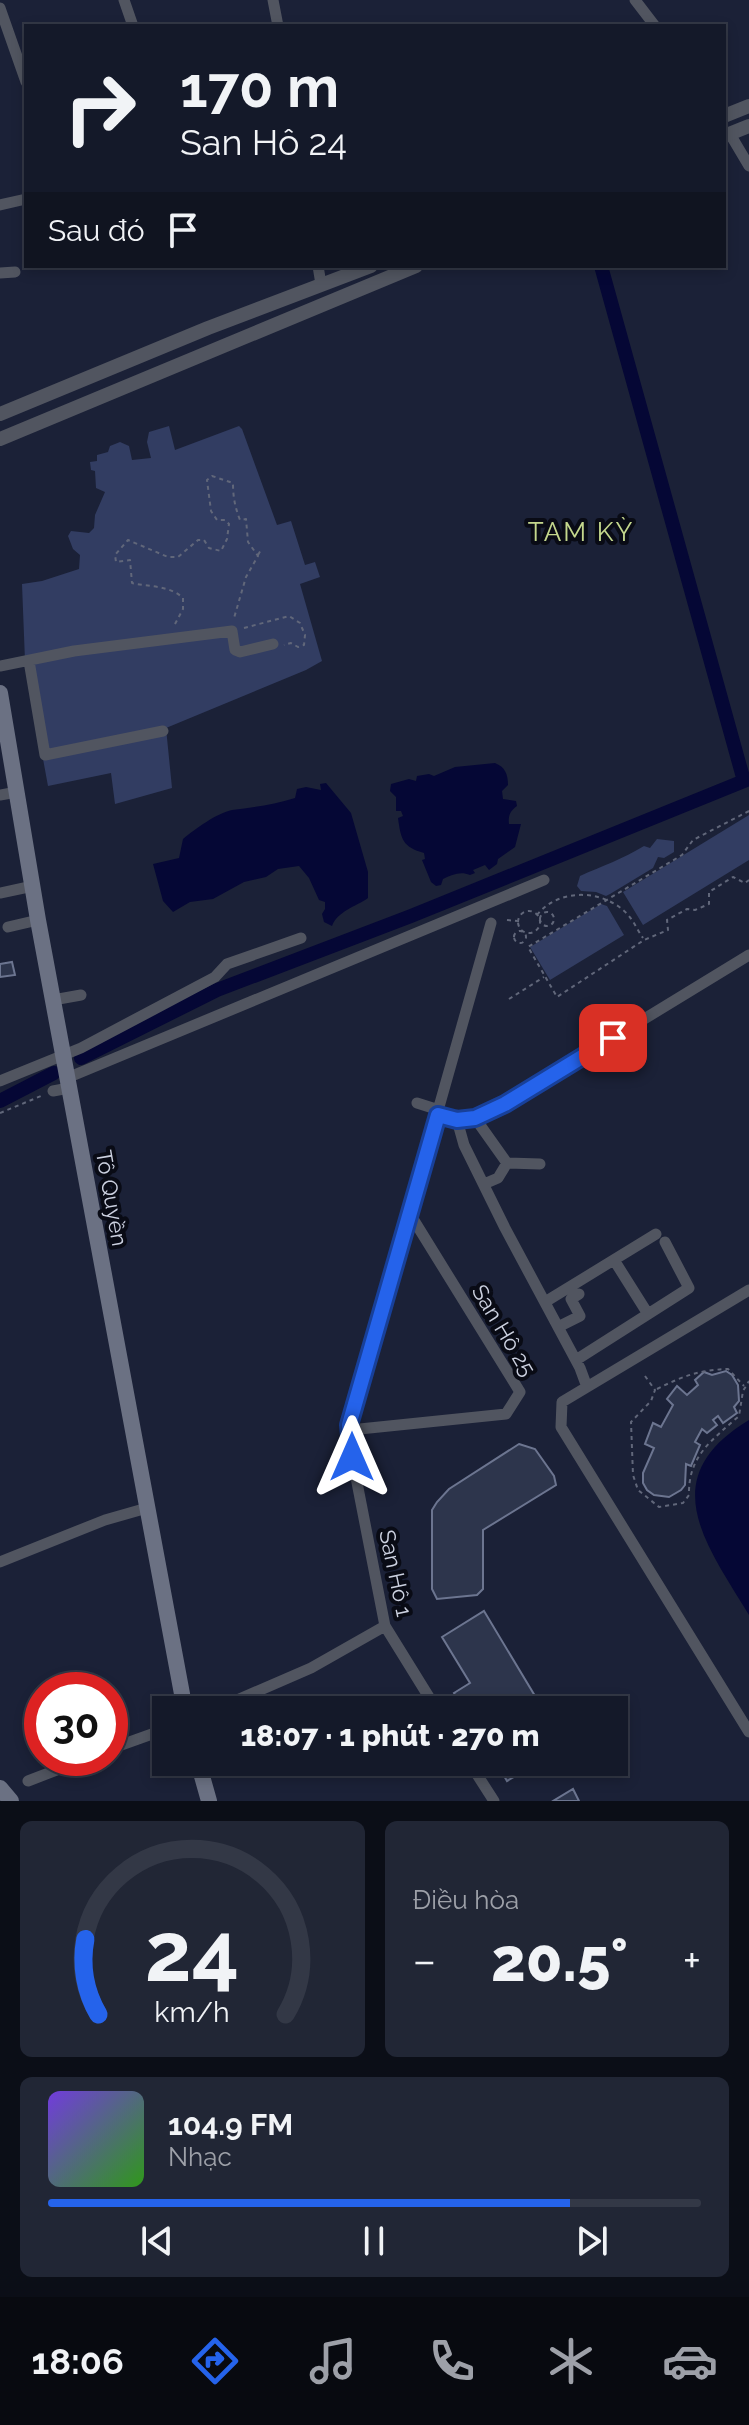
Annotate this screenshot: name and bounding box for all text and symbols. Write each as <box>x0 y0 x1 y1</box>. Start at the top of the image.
text: 170 m <box>180 54 339 120</box>
icon: right <box>48 56 152 160</box>
text: San Hô 24 <box>180 121 347 163</box>
icon: arrive <box>161 208 205 252</box>
text: Sau đó <box>48 213 145 248</box>
district label: TAM KỲ <box>528 517 634 547</box>
pin <box>579 1004 647 1072</box>
icon: arrive <box>591 1016 635 1060</box>
street label: Tô Quyền <box>91 1148 133 1248</box>
street label: San Hô 25 <box>467 1280 541 1380</box>
position arrow <box>310 1415 394 1499</box>
street label: San Hô 1 <box>374 1527 418 1619</box>
speed limit sign: 30 <box>24 1672 128 1776</box>
text: 18:07 · 1 phút · 270 m <box>241 1718 540 1753</box>
text: Điều hòa <box>413 1885 519 1915</box>
text: 24 <box>145 1903 239 2000</box>
text: 20.5° <box>491 1925 628 1995</box>
text: − <box>413 1935 436 1986</box>
text: + <box>683 1935 701 1986</box>
text: km/h <box>155 1995 230 2029</box>
text: 104.9 FM <box>168 2107 293 2142</box>
text: Nhạc <box>168 2142 232 2172</box>
icon: previous <box>135 2219 179 2263</box>
icon: pause <box>352 2219 396 2263</box>
icon: next <box>570 2219 614 2263</box>
icon: directions <box>187 2333 243 2389</box>
icon: music <box>305 2333 361 2389</box>
icon: phone <box>424 2333 480 2389</box>
icon: climate <box>543 2333 599 2389</box>
icon: car <box>662 2333 718 2389</box>
text: 18:06 <box>31 2340 124 2382</box>

